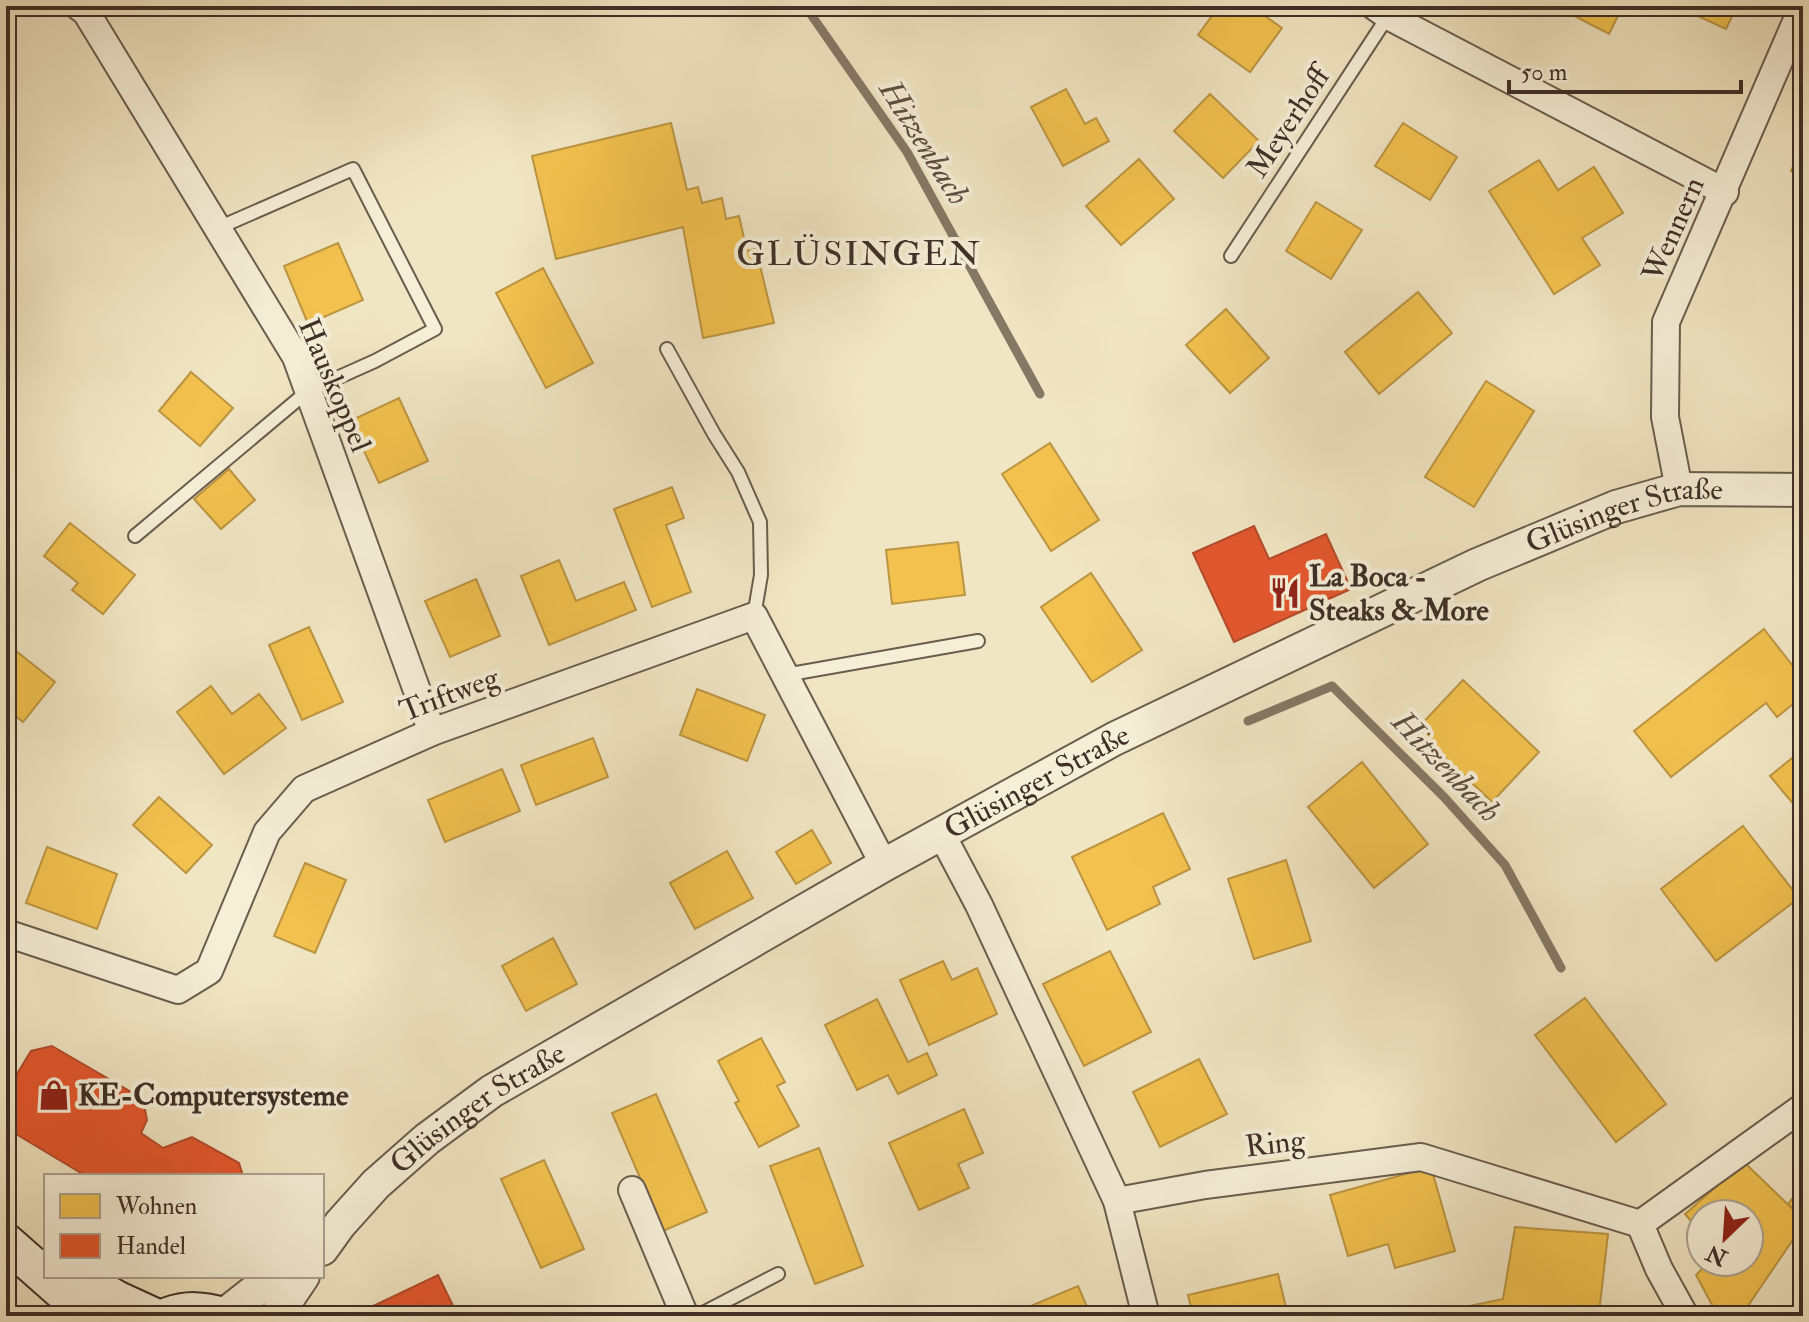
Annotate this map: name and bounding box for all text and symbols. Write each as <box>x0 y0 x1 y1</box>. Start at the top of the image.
scale bar <box>1509 44 1741 94</box>
street label: Meyerhoff <box>1239 56 1341 185</box>
text: 50 m <box>1521 57 1568 88</box>
water label: Hitzenbach <box>869 71 978 213</box>
street label: Wennern <box>1634 171 1713 288</box>
district label: GLÜSINGEN <box>736 233 982 276</box>
street label: Hauskoppel <box>290 313 379 458</box>
street label: Glüsinger Straße <box>1520 471 1723 562</box>
place label: La Boca - Steaks & More <box>1309 558 1489 629</box>
restaurant icon: La Boca - Steaks & More <box>1268 576 1302 610</box>
street label: Triftweg <box>394 658 505 730</box>
water label: Hitzenbach <box>1382 701 1509 831</box>
street label: Glüsinger Straße <box>938 716 1135 847</box>
street label: Glüsinger Straße <box>383 1035 572 1182</box>
place label: KE-Computersysteme <box>78 1077 349 1114</box>
shop icon: KE-Computersysteme <box>37 1078 71 1112</box>
street label: Ring <box>1243 1121 1308 1165</box>
legend <box>44 1174 324 1278</box>
text: Wohnen <box>115 1191 197 1222</box>
north arrow <box>1685 1198 1765 1278</box>
text: Handel <box>116 1231 186 1262</box>
text: N <box>1702 1238 1733 1272</box>

